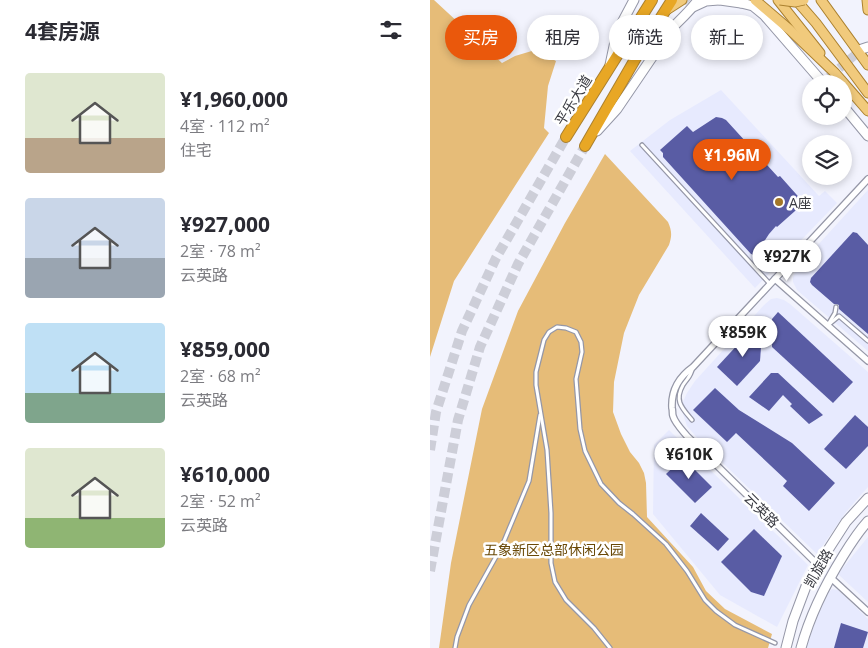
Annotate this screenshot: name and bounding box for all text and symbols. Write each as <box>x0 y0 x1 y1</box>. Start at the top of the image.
chip: 买房 <box>445 15 517 60</box>
chip: 租房 <box>527 15 599 60</box>
chip: 筛选 <box>609 15 681 60</box>
chip: 新上 <box>691 15 763 60</box>
icon: filters <box>377 16 405 44</box>
text: 4套房源 <box>25 17 100 45</box>
street label: 平乐大道 <box>550 71 596 129</box>
map controls <box>802 75 852 185</box>
button: locate <box>802 75 852 125</box>
text: ¥1,960,000 <box>180 85 288 113</box>
icon: home <box>65 93 125 153</box>
text: 4室 · 112 m² <box>180 115 270 137</box>
button: layers <box>802 135 852 185</box>
pin: ¥1.96M <box>691 138 773 181</box>
text: 住宅 <box>180 139 212 161</box>
text: ¥1.96M <box>704 144 760 166</box>
place label: A座 <box>789 193 812 212</box>
marker: A座 <box>773 196 785 208</box>
text: ¥927,000 <box>180 210 270 238</box>
icon: home <box>65 218 125 278</box>
text: 2室 · 78 m² <box>180 240 261 262</box>
pin: ¥927K <box>752 240 822 282</box>
text: ¥927K <box>763 245 811 267</box>
text: 云英路 <box>180 264 228 286</box>
pin: ¥859K <box>708 316 778 358</box>
text: ¥859K <box>719 321 767 343</box>
text: ¥859,000 <box>180 335 270 363</box>
icon: home <box>65 343 125 403</box>
text: 2室 · 68 m² <box>180 365 261 387</box>
text: 云英路 <box>180 389 228 411</box>
pin: ¥610K <box>654 438 724 480</box>
text: ¥610K <box>665 443 713 465</box>
text: ¥610,000 <box>180 460 270 488</box>
icon: home <box>65 468 125 528</box>
street label: 云英路 <box>740 488 784 532</box>
text: 2室 · 52 m² <box>180 490 261 512</box>
text: 云英路 <box>180 514 228 536</box>
park label: 五象新区总部休闲公园 <box>484 540 624 559</box>
street label: 凯旋路 <box>799 545 837 591</box>

